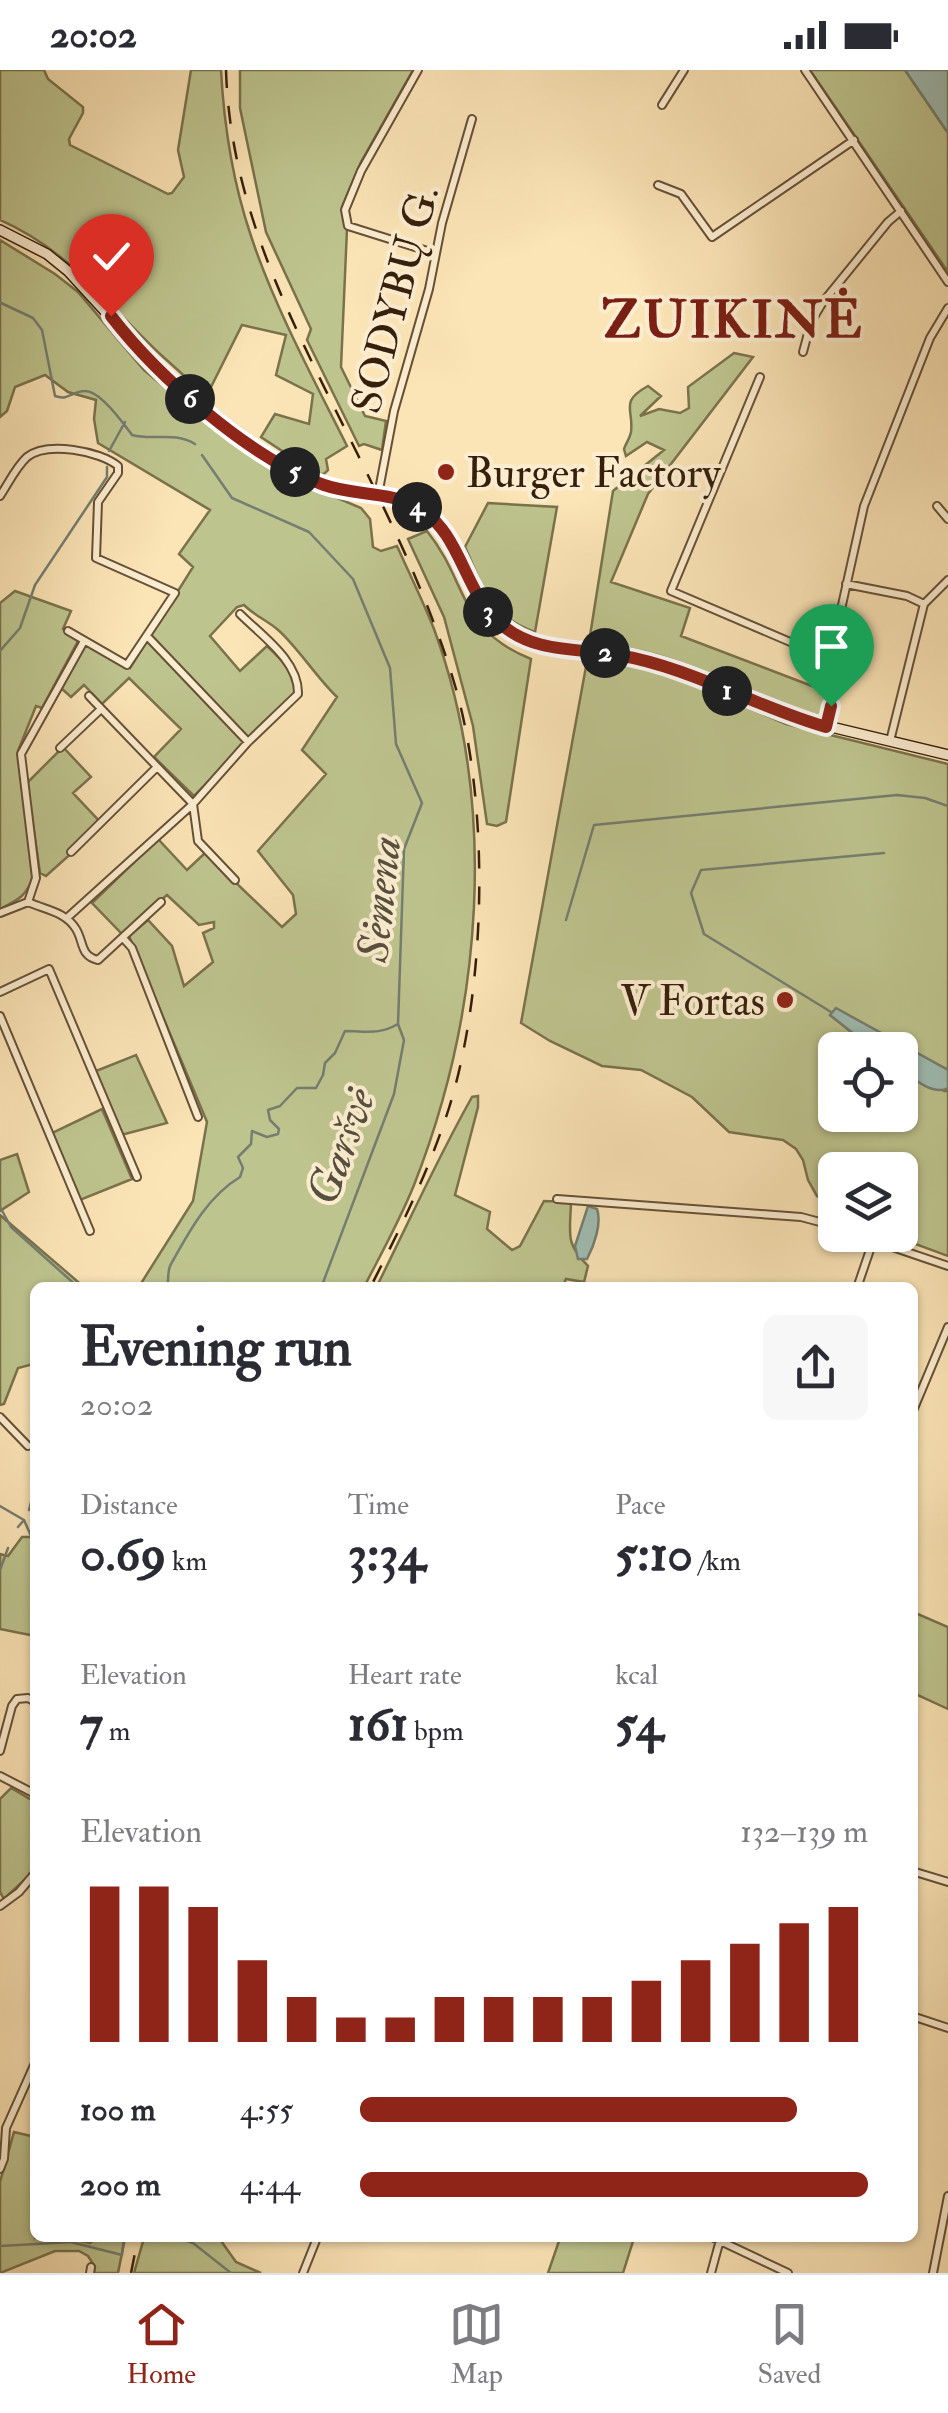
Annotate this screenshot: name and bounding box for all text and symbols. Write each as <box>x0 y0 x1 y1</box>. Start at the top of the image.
text: 20:02 <box>50 11 137 59</box>
street label: SODYBŲ G. <box>341 180 451 419</box>
pin <box>69 214 154 317</box>
icon: check <box>84 229 139 284</box>
district label: ZUIKINĖ <box>602 287 864 353</box>
pin: 6 <box>165 374 215 424</box>
text: 6 <box>183 381 197 416</box>
pin: 5 <box>270 447 320 497</box>
place label: Burger Factory <box>466 448 721 500</box>
text: 5 <box>289 454 301 489</box>
marker: Burger Factory <box>435 461 457 483</box>
pin: 4 <box>392 482 442 532</box>
text: 4 <box>409 489 425 524</box>
pin: 3 <box>463 587 513 637</box>
text: 3 <box>483 594 493 629</box>
pin <box>789 604 874 707</box>
icon: arrive <box>804 619 859 674</box>
pin: 2 <box>580 628 630 678</box>
text: 2 <box>598 635 612 670</box>
pin: 1 <box>702 666 752 716</box>
text: 1 <box>722 673 732 708</box>
water label: Sėmena <box>345 834 414 966</box>
place label: V Fortas <box>620 976 765 1028</box>
marker: V Fortas <box>774 989 796 1011</box>
map controls <box>818 1032 918 1252</box>
button: locate <box>818 1032 918 1132</box>
water label: Garšvė <box>295 1080 389 1213</box>
button: layers <box>818 1152 918 1252</box>
text: Evening run <box>80 1313 352 1382</box>
button: share <box>763 1315 868 1420</box>
text: 20:02 <box>80 1385 153 1425</box>
text: Distance <box>80 1488 178 1523</box>
text: Time <box>348 1488 409 1523</box>
text: Pace <box>615 1488 666 1523</box>
text: 0.69 <box>80 1523 166 1586</box>
text: 3:34 <box>348 1523 425 1586</box>
text: 5:10 <box>615 1523 693 1586</box>
text: km <box>166 1544 207 1579</box>
text: /km <box>693 1544 741 1579</box>
text: Elevation <box>80 1658 187 1693</box>
text: Heart rate <box>348 1658 462 1693</box>
text: kcal <box>615 1658 658 1693</box>
text: 7 <box>80 1693 103 1756</box>
text: 161 <box>348 1693 408 1756</box>
text: 54 <box>615 1693 663 1756</box>
text: m <box>103 1714 131 1749</box>
text: bpm <box>408 1714 464 1749</box>
text: Elevation <box>80 1812 202 1852</box>
text: 132–139 m <box>740 1812 868 1852</box>
text: 100 m <box>80 2090 156 2130</box>
text: 4:55 <box>240 2090 293 2130</box>
text: 200 m <box>80 2165 161 2205</box>
text: 4:44 <box>240 2165 300 2205</box>
tab: Home <box>127 2297 196 2392</box>
tab: Map <box>449 2297 504 2392</box>
tab: Saved <box>757 2297 821 2392</box>

